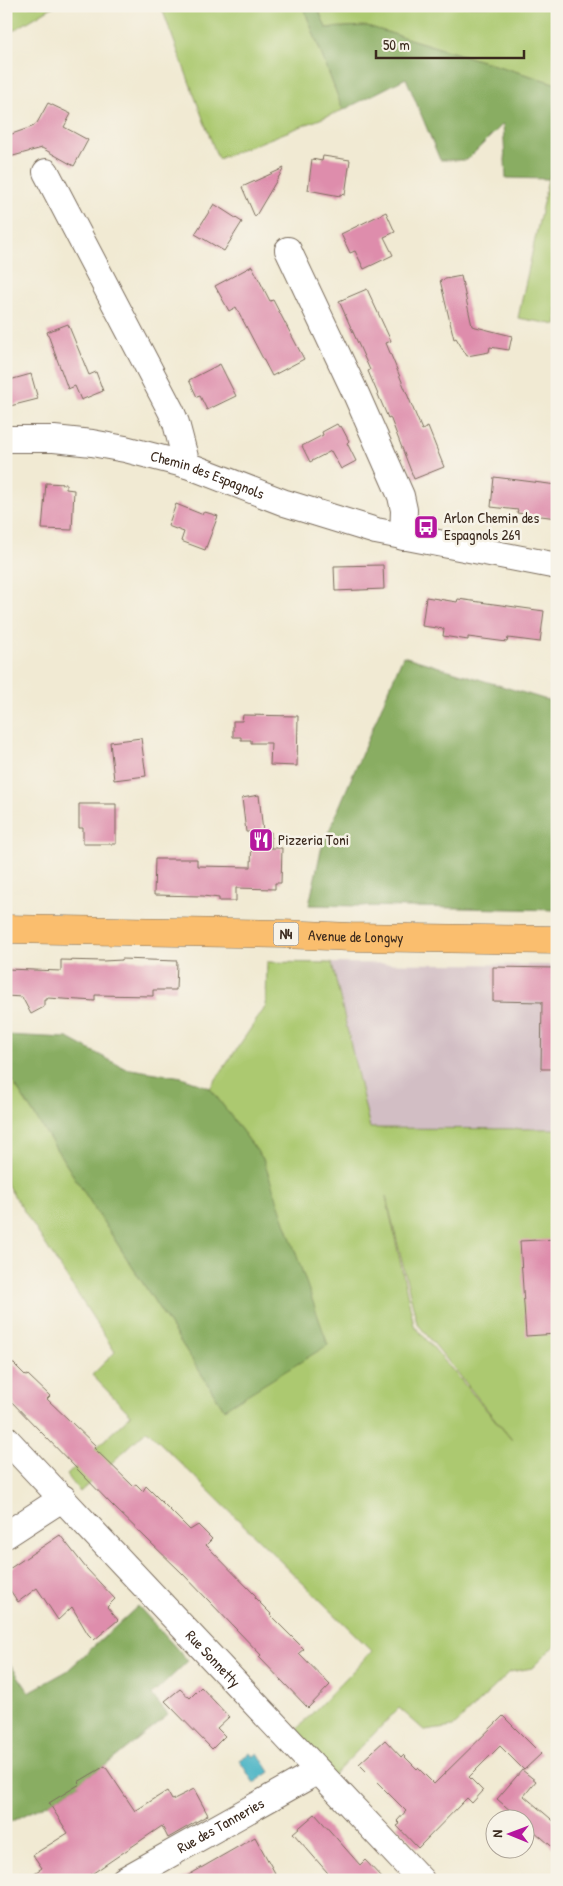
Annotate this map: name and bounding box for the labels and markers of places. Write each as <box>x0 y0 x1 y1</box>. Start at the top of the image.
place label: Arlon Chemin des Espagnols 269 <box>444 507 539 545</box>
bus stop icon: Arlon Chemin des Espagnols 269 <box>413 514 439 540</box>
restaurant icon: Pizzeria Toni <box>248 827 274 853</box>
place label: Pizzeria Toni <box>278 829 349 850</box>

